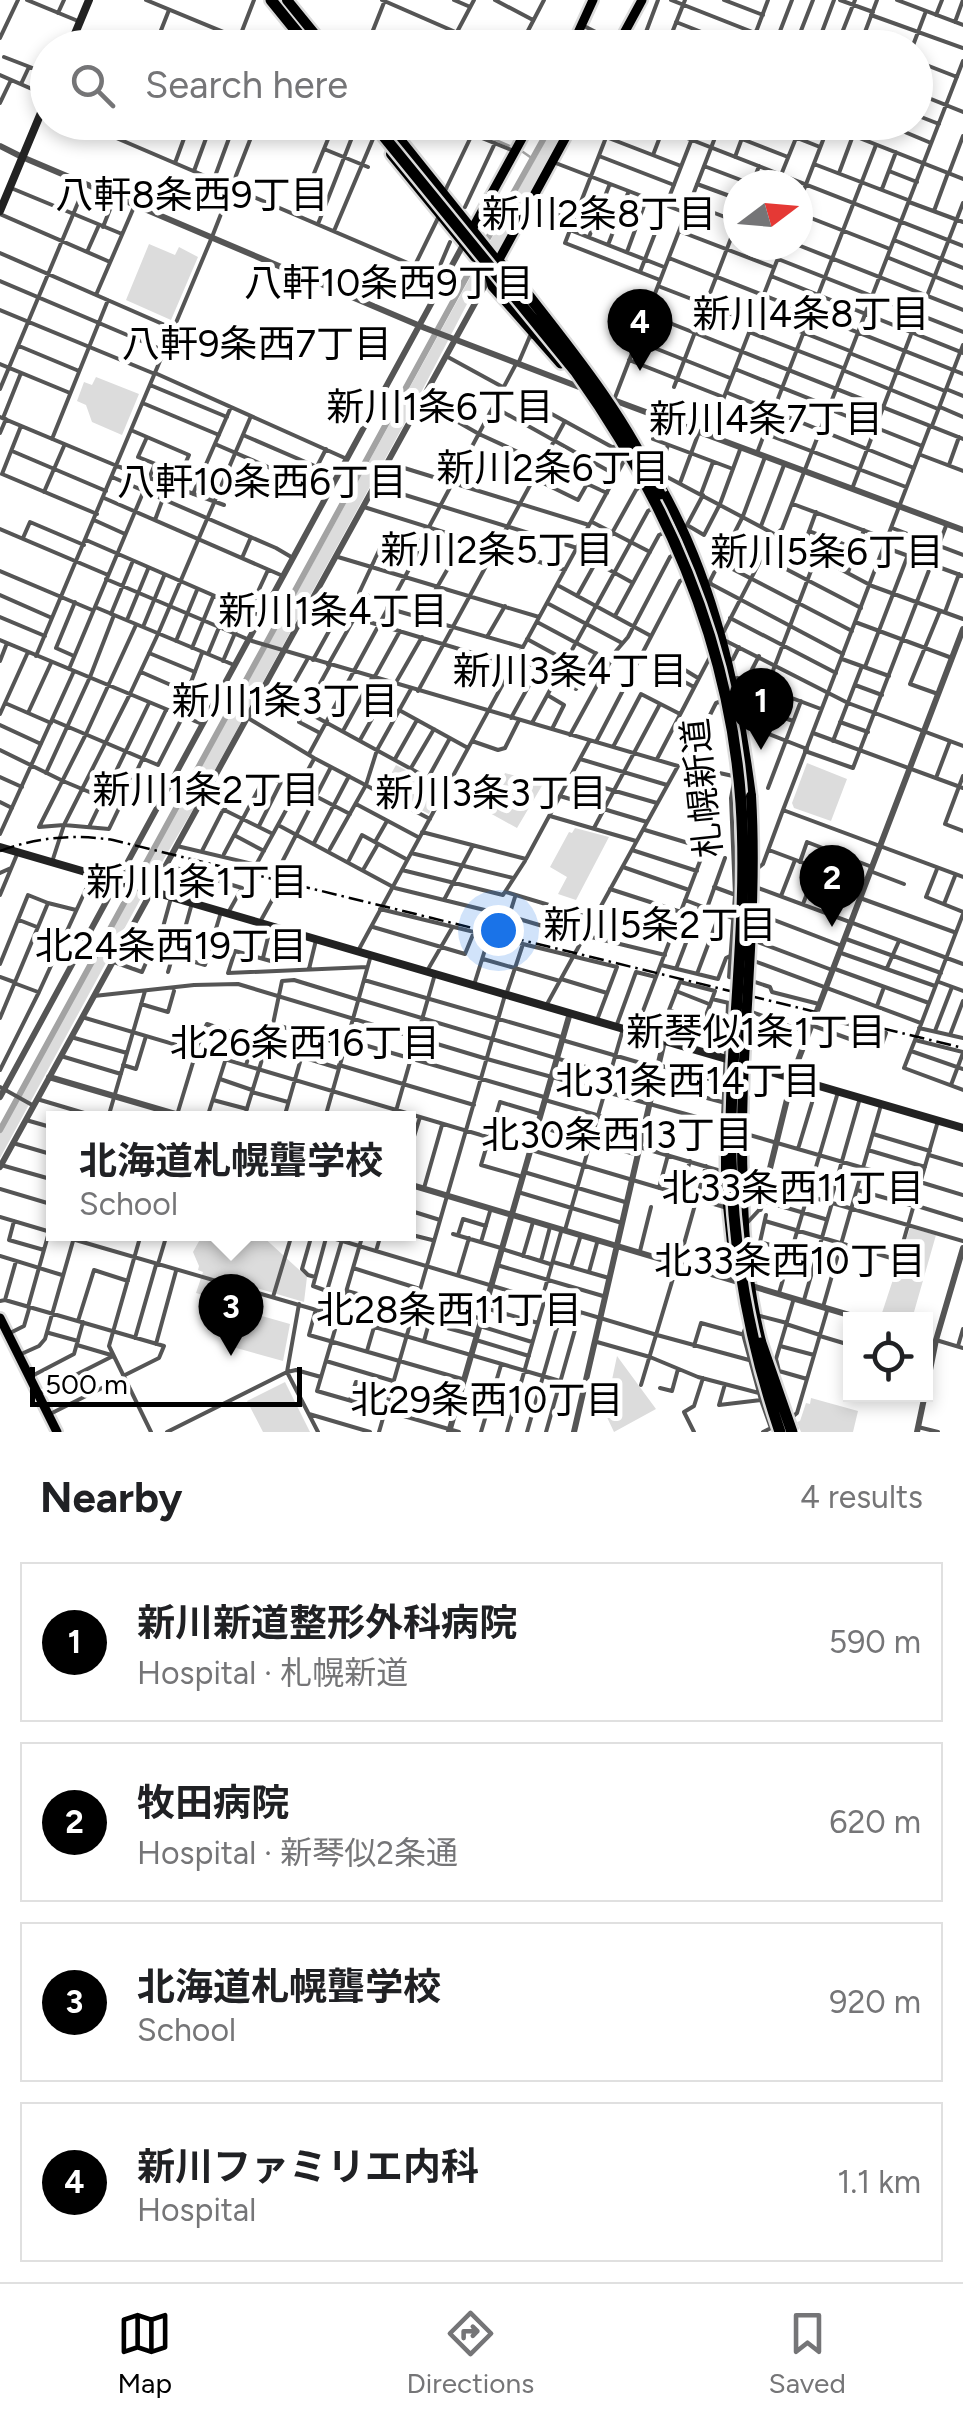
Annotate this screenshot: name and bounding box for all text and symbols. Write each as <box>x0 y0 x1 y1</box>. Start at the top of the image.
search box <box>30 30 933 140</box>
icon: search <box>65 58 120 113</box>
text: Search here <box>145 62 348 108</box>
north arrow <box>723 170 813 260</box>
district label: 八軒8条西9丁目 <box>56 172 328 218</box>
district label: 新川2条8丁目 <box>482 191 716 237</box>
district label: 八軒10条西9丁目 <box>244 260 534 306</box>
pin: 4 <box>608 288 672 371</box>
district label: 新川4条8丁目 <box>693 291 929 337</box>
district label: 八軒9条西7丁目 <box>122 321 392 367</box>
district label: 新川1条6丁目 <box>326 384 554 430</box>
district label: 新川4条7丁目 <box>649 396 883 442</box>
district label: 新川2条6丁目 <box>437 445 669 491</box>
district label: 八軒10条西6丁目 <box>117 459 407 505</box>
district label: 新川2条5丁目 <box>380 527 614 573</box>
district label: 新川5条6丁目 <box>710 529 944 575</box>
district label: 新川1条4丁目 <box>218 588 448 634</box>
district label: 新川3条4丁目 <box>453 648 687 694</box>
pin: 1 <box>728 668 794 750</box>
district label: 新川1条3丁目 <box>172 678 398 724</box>
street label: 札幌新道 <box>674 716 730 860</box>
district label: 新川1条2丁目 <box>93 767 319 813</box>
district label: 新川3条3丁目 <box>375 770 607 816</box>
pin: 2 <box>800 844 864 927</box>
district label: 新川1条1丁目 <box>86 859 308 905</box>
district label: 新川5条2丁目 <box>543 902 777 948</box>
your location <box>473 905 524 956</box>
district label: 北24条西19丁目 <box>35 923 307 969</box>
district label: 新琴似1条1丁目 <box>626 1009 886 1055</box>
district label: 北26条西16丁目 <box>170 1020 440 1066</box>
district label: 北31条西14丁目 <box>555 1058 821 1104</box>
popup <box>46 1111 416 1241</box>
district label: 北30条西13丁目 <box>481 1112 753 1158</box>
text: 北海道札幌聾学校 <box>79 1138 383 1184</box>
district label: 北33条西11丁目 <box>662 1165 924 1211</box>
text: School <box>79 1185 178 1223</box>
district label: 北33条西10丁目 <box>654 1238 926 1284</box>
pin: 3 <box>198 1274 264 1356</box>
district label: 北28条西11丁目 <box>316 1287 582 1333</box>
map controls <box>843 1312 933 1402</box>
button: locate <box>843 1312 933 1402</box>
scale bar <box>30 1362 302 1406</box>
text: 500 m <box>45 1367 128 1401</box>
district label: 北29条西10丁目 <box>351 1377 623 1423</box>
text: Nearby <box>40 1472 182 1523</box>
text: 4 results <box>800 1478 923 1516</box>
text: 新川新道整形外科病院 <box>137 1600 517 1646</box>
text: 1 <box>68 1623 81 1661</box>
text: 590 m <box>829 1623 921 1661</box>
text: Hospital · 札幌新道 <box>137 1654 408 1692</box>
text: 牧田病院 <box>137 1780 289 1826</box>
text: 2 <box>65 1803 84 1841</box>
text: 620 m <box>829 1803 921 1841</box>
text: Hospital · 新琴似2条通 <box>137 1834 458 1872</box>
text: 北海道札幌聾学校 <box>137 1964 441 2010</box>
text: 3 <box>66 1983 83 2021</box>
text: 920 m <box>829 1983 921 2021</box>
text: School <box>137 2011 236 2049</box>
text: 新川ファミリエ内科 <box>137 2144 479 2190</box>
text: 4 <box>64 2163 85 2201</box>
text: 1.1 km <box>837 2163 921 2201</box>
text: Hospital <box>137 2191 256 2229</box>
tab: Map <box>117 2306 172 2400</box>
tab: Directions <box>407 2306 534 2400</box>
tab: Saved <box>769 2306 846 2400</box>

